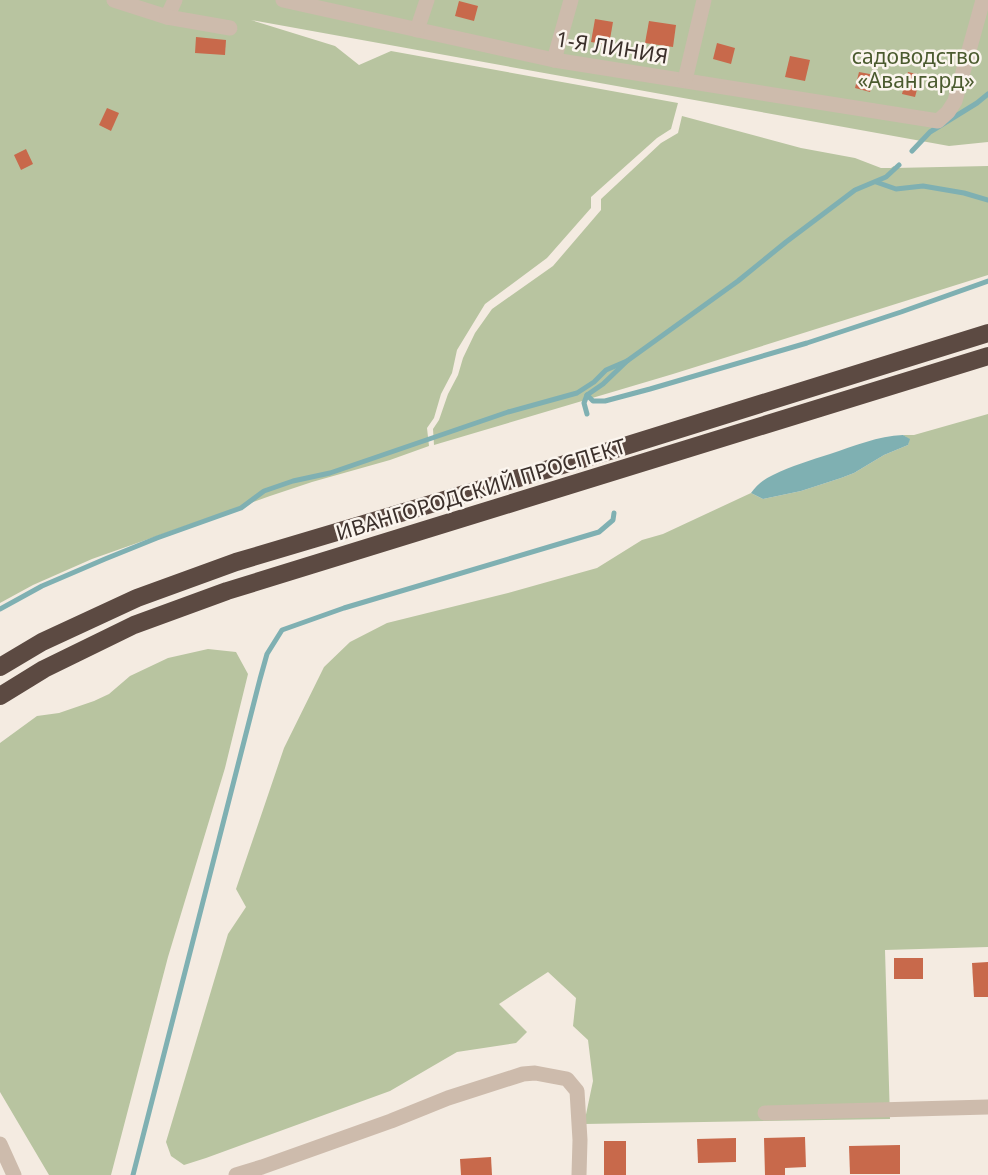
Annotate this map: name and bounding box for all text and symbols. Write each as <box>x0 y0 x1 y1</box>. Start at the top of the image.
street label: 1-Я ЛИНИЯ <box>554 24 670 70</box>
park label: садоводство «Авангард» <box>852 42 980 94</box>
street label: ИВАНГОРОДСКИЙ ПРОСПЕКТ <box>332 431 629 547</box>

